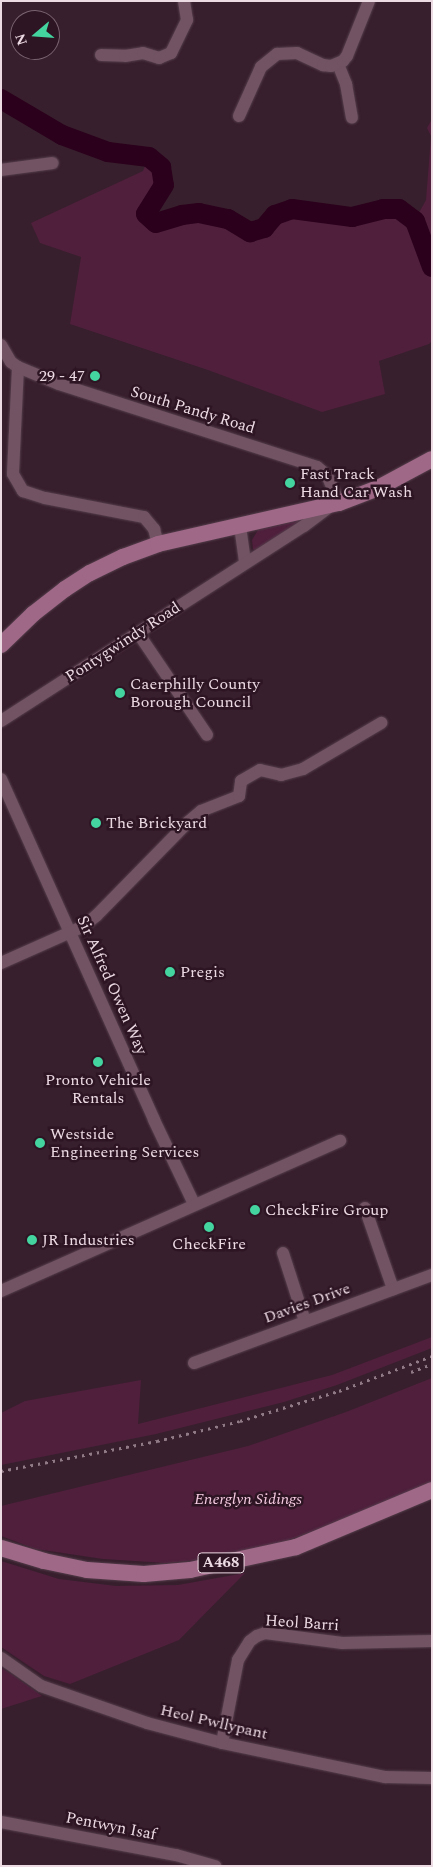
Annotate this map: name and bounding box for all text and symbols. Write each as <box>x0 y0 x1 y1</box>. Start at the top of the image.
north arrow <box>10 10 60 60</box>
text: N <box>9 31 33 48</box>
place label: 29 - 47 <box>39 366 85 386</box>
marker: 29 - 47 <box>89 370 101 382</box>
street label: South Pandy Road <box>128 382 258 438</box>
place label: Fast Track Hand Car Wash <box>300 464 412 502</box>
marker: Fast Track Hand Car Wash <box>284 477 296 489</box>
street label: Pontygwindy Road <box>62 598 184 686</box>
place label: Caerphilly County Borough Council <box>130 674 260 712</box>
marker: Caerphilly County Borough Council <box>114 687 126 699</box>
place label: The Brickyard <box>106 813 207 833</box>
marker: The Brickyard <box>90 817 102 829</box>
street label: Sir Alfred Owen Way <box>73 913 151 1057</box>
place label: Pregis <box>180 962 225 982</box>
marker: Pregis <box>164 966 176 978</box>
marker: Pronto Vehicle Rentals <box>92 1056 104 1068</box>
place label: Pronto Vehicle Rentals <box>45 1070 151 1108</box>
place label: Westside Engineering Services <box>50 1124 199 1162</box>
marker: Westside Engineering Services <box>34 1137 46 1149</box>
place label: CheckFire Group <box>265 1200 388 1220</box>
marker: CheckFire Group <box>249 1204 261 1216</box>
marker: CheckFire <box>203 1221 215 1233</box>
place label: JR Industries <box>42 1230 135 1250</box>
marker: JR Industries <box>26 1234 38 1246</box>
place label: CheckFire <box>172 1234 246 1254</box>
street label: Davies Drive <box>261 1278 353 1328</box>
park label: Energlyn Sidings <box>194 1489 302 1509</box>
road number: A468 <box>197 1550 245 1576</box>
street label: Heol Barri <box>264 1611 340 1635</box>
street label: Heol Pwllypant <box>158 1700 270 1744</box>
street label: Pentwyn Isaf <box>64 1808 158 1844</box>

